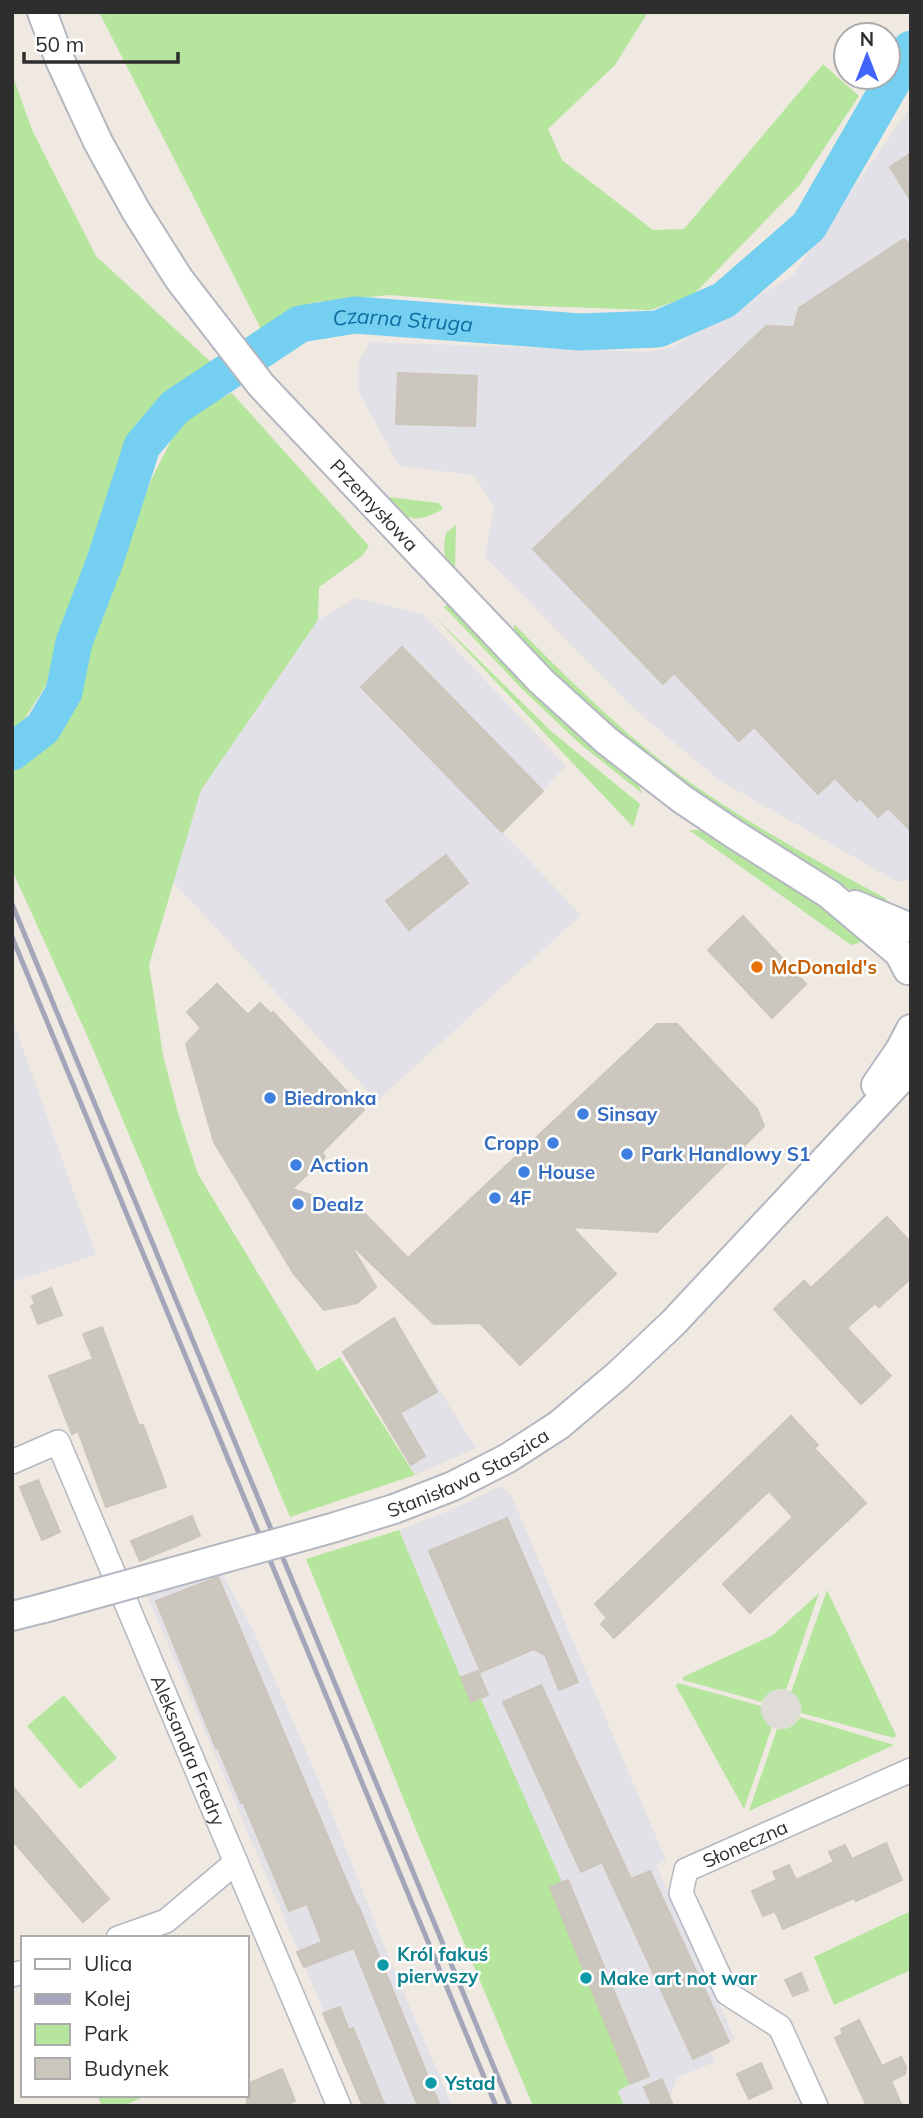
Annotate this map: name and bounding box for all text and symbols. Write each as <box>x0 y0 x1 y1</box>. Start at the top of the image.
scale bar <box>24 21 178 65</box>
north arrow <box>832 21 902 91</box>
text: N <box>860 27 874 51</box>
text: 50 m <box>35 31 84 57</box>
water label: Czarna Struga <box>330 302 474 337</box>
street label: Przemysłowa <box>325 454 424 556</box>
place label: McDonald's <box>771 955 877 979</box>
marker: McDonald's <box>749 959 765 975</box>
place label: Biedronka <box>284 1086 376 1110</box>
marker: Biedronka <box>262 1090 278 1106</box>
place label: Sinsay <box>597 1102 658 1126</box>
marker: Sinsay <box>575 1106 591 1122</box>
place label: Cropp <box>484 1131 539 1155</box>
marker: Cropp <box>545 1135 561 1151</box>
place label: Park Handlowy S1 <box>641 1142 810 1166</box>
marker: Park Handlowy S1 <box>619 1146 635 1162</box>
place label: Action <box>310 1153 369 1177</box>
marker: Action <box>288 1157 304 1173</box>
place label: House <box>538 1160 595 1184</box>
marker: House <box>516 1164 532 1180</box>
place label: 4F <box>509 1186 531 1210</box>
marker: 4F <box>487 1190 503 1206</box>
place label: Dealz <box>312 1192 364 1216</box>
marker: Dealz <box>290 1196 306 1212</box>
street label: Stanisława Staszica <box>384 1423 553 1522</box>
street label: Aleksandra Fredry <box>146 1671 231 1829</box>
street label: Słoneczna <box>699 1814 791 1873</box>
legend <box>21 1936 248 2097</box>
place label: Król fakuś pierwszy <box>397 1942 488 1988</box>
text: Ulica <box>84 1950 132 1976</box>
marker: Król fakuś pierwszy <box>375 1957 391 1973</box>
place label: Make art not war <box>600 1966 758 1990</box>
marker: Make art not war <box>578 1970 594 1986</box>
text: Kolej <box>84 1985 131 2011</box>
text: Park <box>84 2020 128 2046</box>
text: Budynek <box>84 2055 169 2081</box>
place label: Ystad <box>444 2071 496 2095</box>
marker: Ystad <box>423 2075 439 2091</box>

